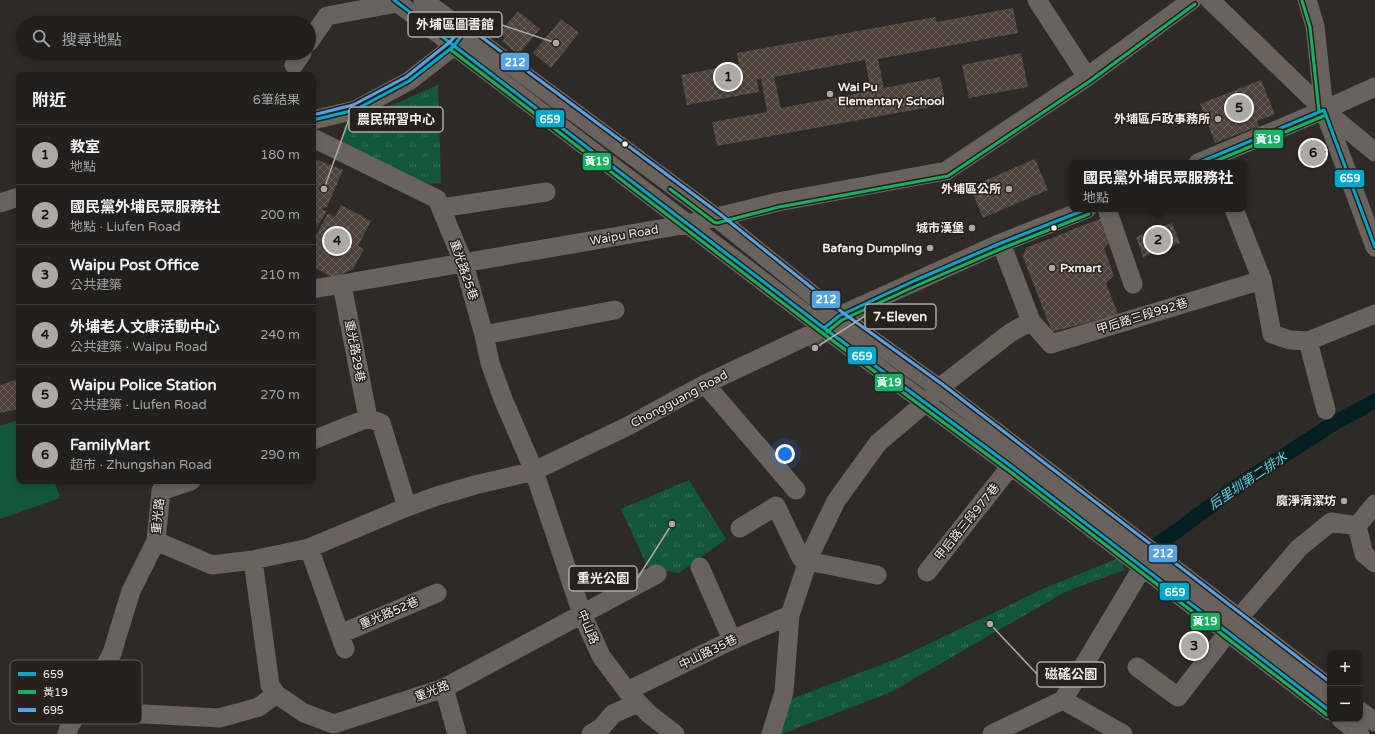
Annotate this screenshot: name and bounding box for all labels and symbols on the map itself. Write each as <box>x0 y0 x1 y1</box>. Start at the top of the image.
callout: 外埔區圖書館 <box>408 12 502 37</box>
text: 外埔區圖書館 <box>416 17 494 33</box>
line badge: 212 <box>500 52 530 71</box>
text: 212 <box>505 56 525 69</box>
pin: 1 <box>715 62 741 92</box>
place label: Wai Pu Elementary School <box>838 80 945 109</box>
marker: Wai Pu Elementary School <box>825 89 835 99</box>
pin: 5 <box>1226 93 1252 123</box>
callout: 農民研習中心 <box>349 107 443 132</box>
line badge: 659 <box>535 109 565 128</box>
text: 農民研習中心 <box>357 112 435 128</box>
place label: 外埔區戶政事務所 <box>1114 112 1210 126</box>
text: 659 <box>540 113 560 126</box>
marker: 外埔區戶政事務所 <box>1213 114 1223 124</box>
line badge: 黃19 <box>1253 129 1284 149</box>
text: 黃19 <box>1256 133 1280 146</box>
pin: 6 <box>1300 138 1326 168</box>
unlabelled marker <box>620 139 630 149</box>
line badge: 黃19 <box>582 152 612 171</box>
text: 黃19 <box>585 155 609 168</box>
line badge: 659 <box>1334 169 1365 188</box>
text: 659 <box>1340 172 1360 185</box>
place label: 外埔區公所 <box>941 182 1001 196</box>
marker: 外埔區公所 <box>1004 184 1014 194</box>
place label: 城市漢堡 <box>916 221 964 235</box>
street label: Waipu Road <box>589 222 659 248</box>
marker: 城市漢堡 <box>967 223 977 233</box>
unlabelled marker <box>1049 223 1059 233</box>
pin: 2 <box>1145 225 1171 255</box>
pin: 4 <box>324 226 350 256</box>
street label: 重光路25巷 <box>447 238 481 302</box>
place label: Bafang Dumpling <box>822 241 922 256</box>
marker: Bafang Dumpling <box>925 243 935 253</box>
place label: Pxmart <box>1060 261 1102 275</box>
marker: Pxmart <box>1047 263 1057 273</box>
line badge: 212 <box>811 290 841 309</box>
text: 212 <box>816 293 836 306</box>
street label: 甲后路三段992巷 <box>1095 295 1189 337</box>
callout: 7-Eleven <box>865 304 936 329</box>
text: 7-Eleven <box>873 309 927 325</box>
street label: 重光路29巷 <box>342 319 368 383</box>
line badge: 659 <box>847 346 877 365</box>
text: 659 <box>852 350 872 363</box>
street label: Chongguang Road <box>628 368 730 430</box>
line badge: 黃19 <box>874 373 904 392</box>
text: 黃19 <box>877 376 901 389</box>
your location <box>775 444 795 464</box>
water label: 后里圳第二排水 <box>1206 448 1291 513</box>
street label: 甲后路三段977巷 <box>932 481 1002 563</box>
place label: 魔淨清潔坊 <box>1276 494 1336 508</box>
marker: 魔淨清潔坊 <box>1339 496 1349 506</box>
street label: 重光路 <box>149 497 167 535</box>
line badge: 212 <box>1148 544 1178 563</box>
text: 212 <box>1153 547 1173 560</box>
callout: 重光公園 <box>569 566 637 591</box>
text: 重光公園 <box>577 571 629 587</box>
line badge: 659 <box>1159 582 1190 601</box>
text: 659 <box>1165 586 1185 599</box>
street label: 重光路52巷 <box>357 594 421 632</box>
street label: 中山路 <box>575 608 601 646</box>
line badge: 黃19 <box>1190 612 1221 631</box>
text: 黃19 <box>1193 615 1217 628</box>
pin: 3 <box>1181 631 1207 661</box>
street label: 中山路35巷 <box>677 632 739 672</box>
legend <box>10 660 142 724</box>
callout: 磁磘公園 <box>1037 662 1105 687</box>
text: 磁磘公園 <box>1045 667 1097 683</box>
text: 659 <box>43 668 64 681</box>
street label: 重光路 <box>413 678 451 704</box>
text: 黃19 <box>43 686 68 699</box>
text: 695 <box>43 704 64 717</box>

